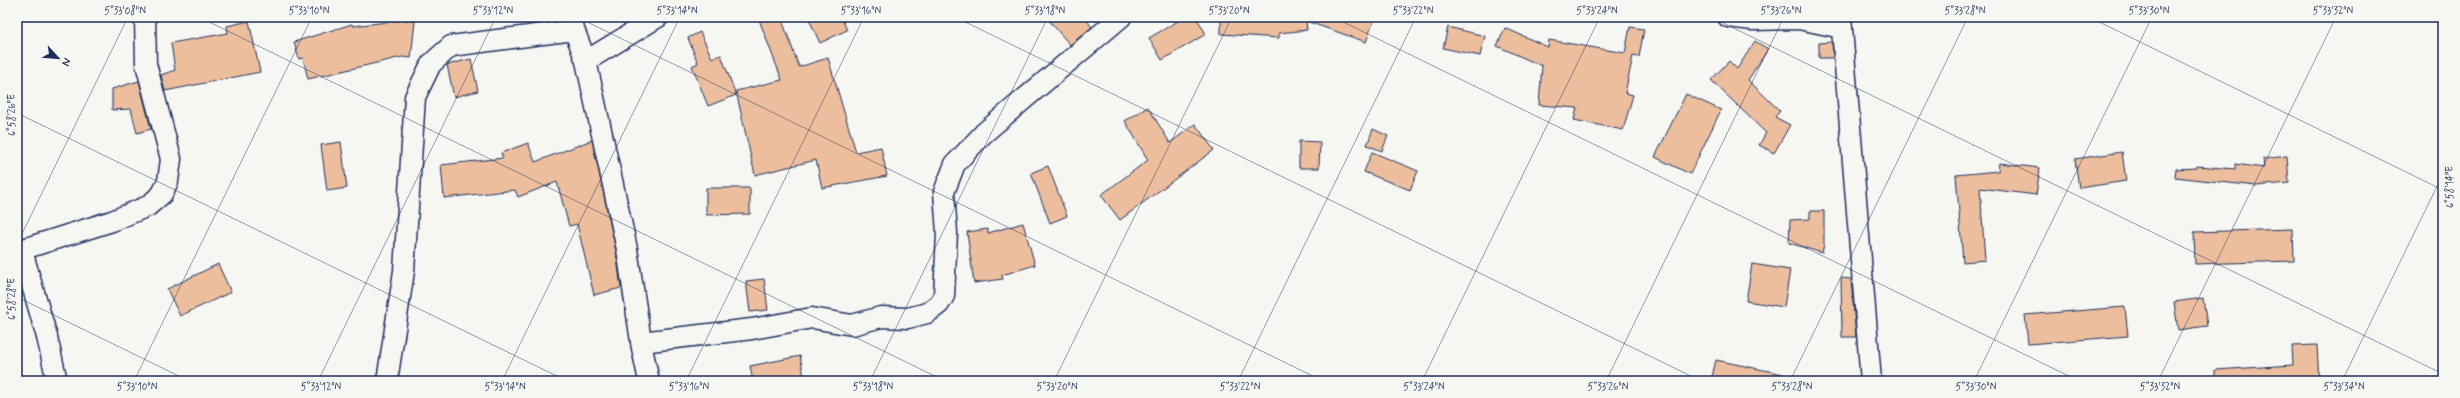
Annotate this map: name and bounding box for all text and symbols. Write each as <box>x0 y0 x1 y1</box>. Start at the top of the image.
text: 5°33'08"N <box>104 4 146 18</box>
text: 5°33'10"N <box>289 4 330 18</box>
text: 5°33'12"N <box>473 4 513 18</box>
text: 5°33'14"N <box>656 4 698 18</box>
text: 5°33'16"N <box>841 4 882 18</box>
text: 5°33'18"N <box>1025 4 1066 18</box>
text: 5°33'20"N <box>1208 4 1250 18</box>
text: 5°33'22"N <box>1393 4 1434 18</box>
text: 5°33'24"N <box>1576 4 1618 18</box>
text: 5°33'26"N <box>1761 4 1802 18</box>
text: 5°33'28"N <box>1945 4 1986 18</box>
text: 5°33'30"N <box>2129 4 2170 18</box>
text: 5°33'32"N <box>2313 4 2354 18</box>
north arrow <box>38 38 78 78</box>
text: N <box>58 56 74 68</box>
text: 6°58'26"E <box>5 94 19 136</box>
text: 6°58'14"E <box>2443 166 2457 208</box>
text: 6°58'28"E <box>5 278 19 320</box>
text: 5°33'10"N <box>117 380 158 394</box>
text: 5°33'12"N <box>301 380 341 394</box>
text: 5°33'14"N <box>484 380 526 394</box>
text: 5°33'16"N <box>669 380 710 394</box>
text: 5°33'18"N <box>853 380 894 394</box>
text: 5°33'20"N <box>1036 380 1078 394</box>
text: 5°33'22"N <box>1220 380 1261 394</box>
text: 5°33'24"N <box>1403 380 1445 394</box>
text: 5°33'26"N <box>1588 380 1629 394</box>
text: 5°33'28"N <box>1772 380 1813 394</box>
text: 5°33'30"N <box>1956 380 1997 394</box>
text: 5°33'32"N <box>2140 380 2181 394</box>
text: 5°33'34"N <box>2323 380 2365 394</box>

